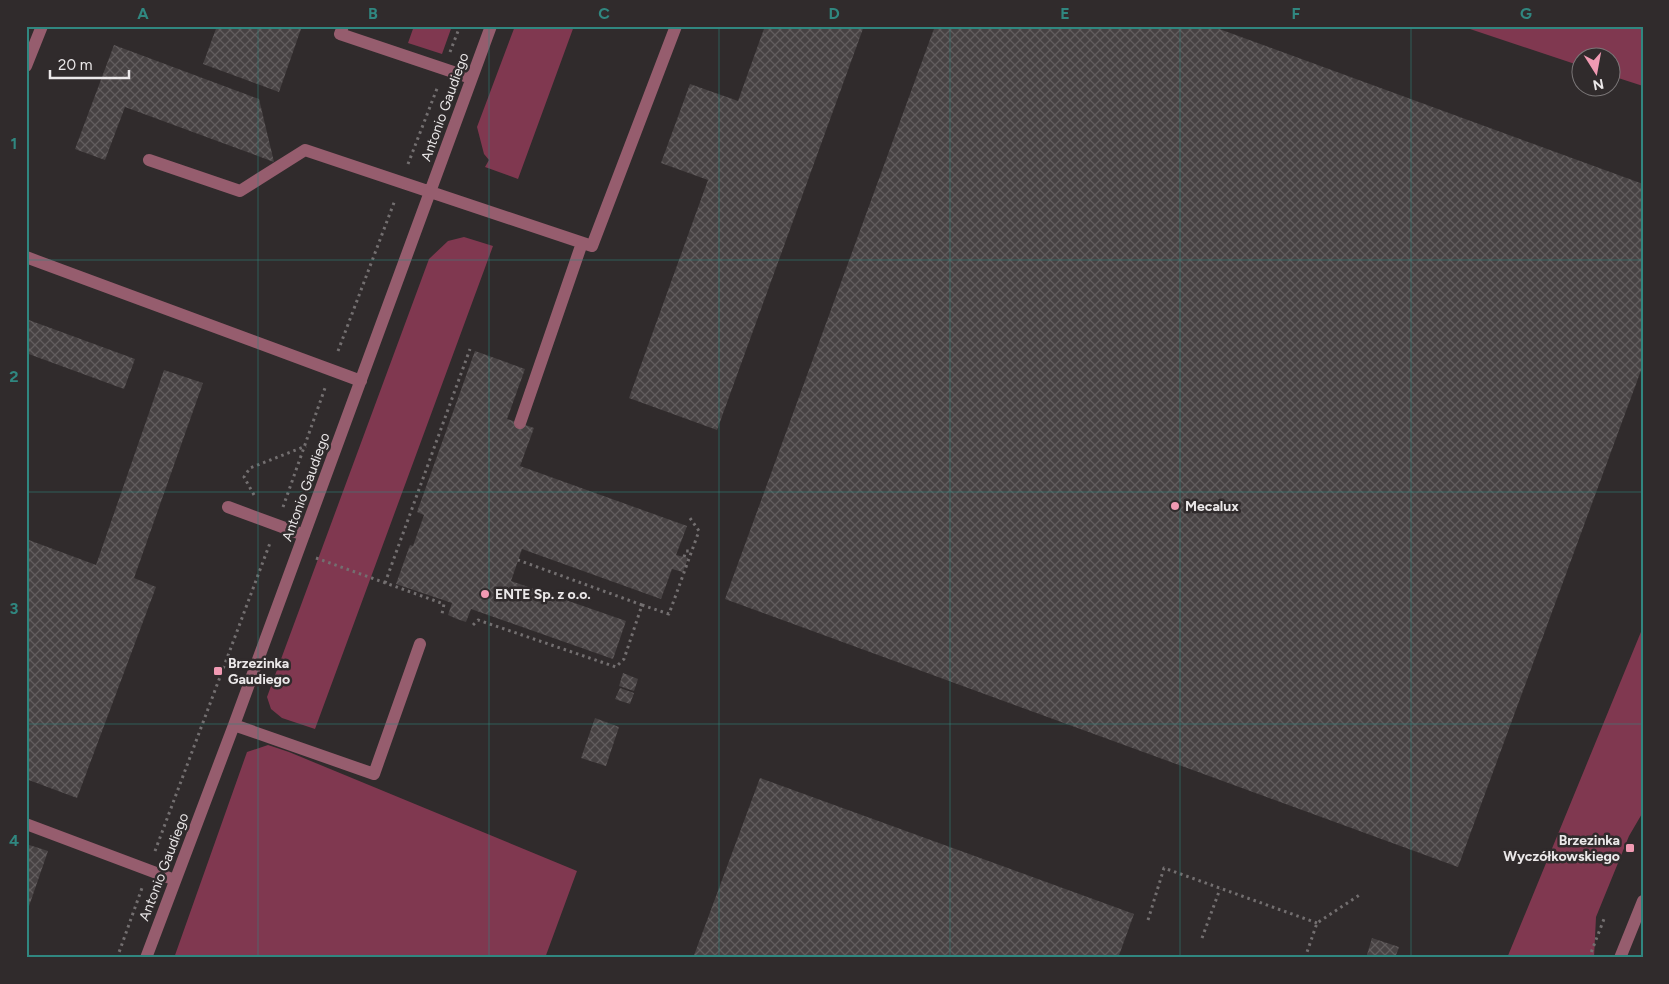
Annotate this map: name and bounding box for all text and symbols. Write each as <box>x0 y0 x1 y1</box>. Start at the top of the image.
text: A <box>137 4 149 23</box>
text: B <box>368 4 378 23</box>
text: C <box>598 4 610 23</box>
text: D <box>828 4 840 23</box>
text: E <box>1060 4 1070 23</box>
text: F <box>1292 4 1301 23</box>
text: G <box>1520 4 1532 23</box>
scale bar <box>50 48 129 80</box>
north arrow <box>1572 48 1622 98</box>
street label: Antonio Gaudiego <box>417 50 473 164</box>
text: 20 m <box>58 56 92 74</box>
text: N <box>1591 75 1605 94</box>
text: 1 <box>11 134 17 153</box>
text: 2 <box>9 367 19 386</box>
street label: Antonio Gaudiego <box>278 430 334 544</box>
place label: Mecalux <box>1185 498 1239 515</box>
marker: Mecalux <box>1169 500 1181 512</box>
place label: ENTE Sp. z o.o. <box>495 586 591 603</box>
marker: ENTE Sp. z o.o. <box>479 588 491 600</box>
text: 3 <box>10 599 19 618</box>
place label: Brzezinka Gaudiego <box>228 655 290 688</box>
marker: Brzezinka Gaudiego <box>212 665 224 677</box>
street label: Antonio Gaudiego <box>136 811 192 923</box>
text: 4 <box>9 831 19 850</box>
place label: Brzezinka Wyczółkowskiego <box>1503 832 1620 865</box>
marker: Brzezinka Wyczółkowskiego <box>1624 842 1636 854</box>

